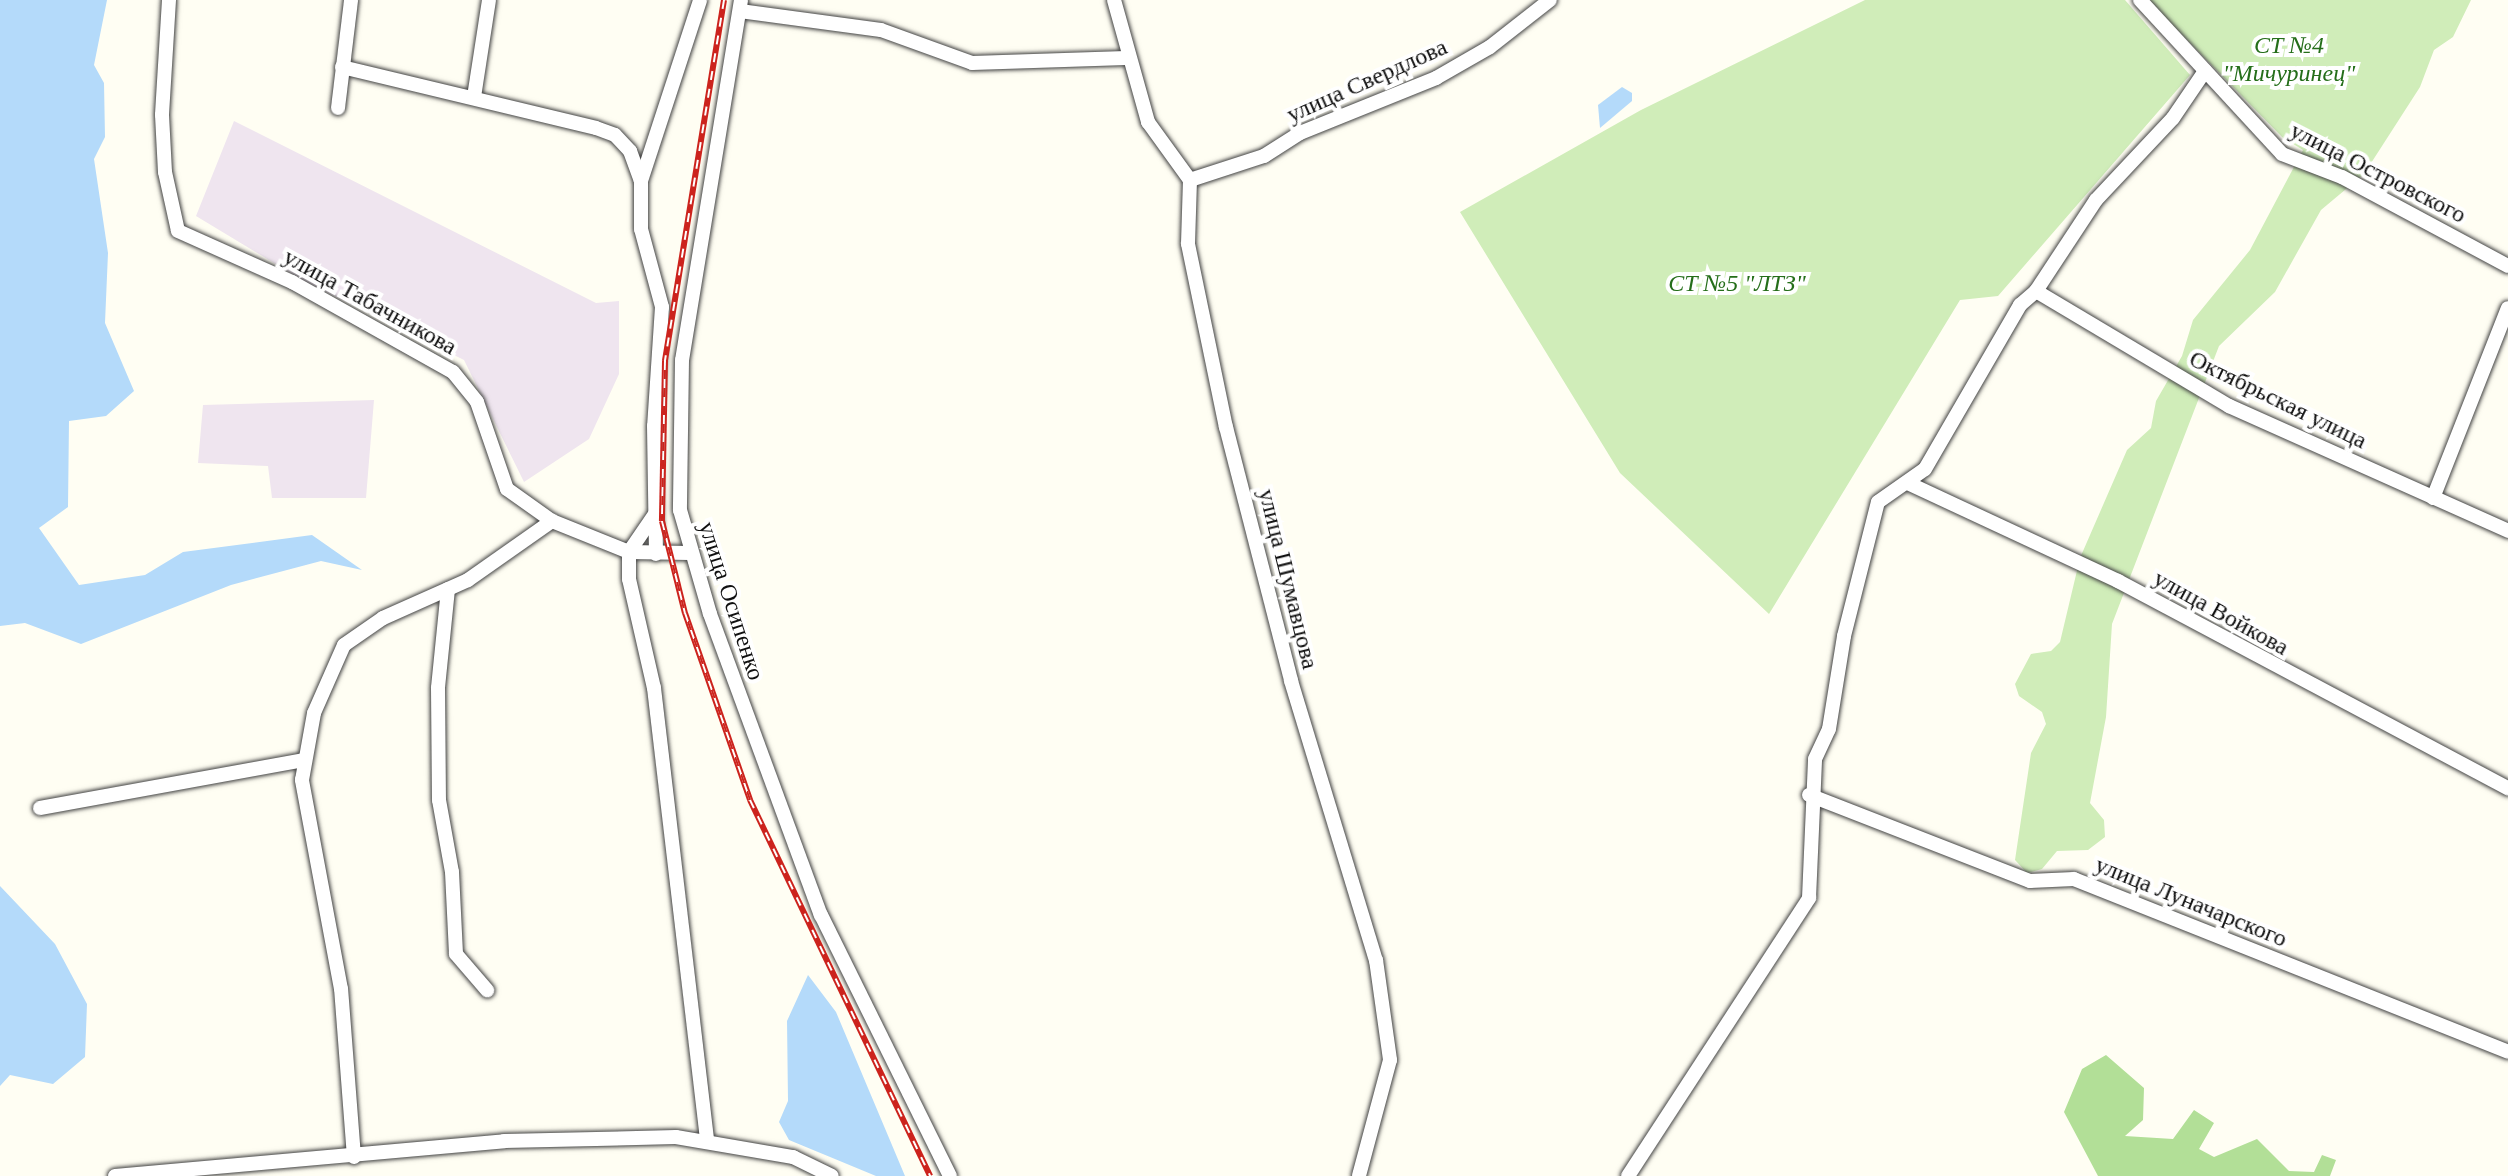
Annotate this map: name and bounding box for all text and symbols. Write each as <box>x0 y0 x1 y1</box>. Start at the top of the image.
park label: СТ №4 "Мичуринец" <box>2223 32 2355 88</box>
street label: улица Свердлова <box>1282 33 1452 129</box>
street label: улица Островского <box>2285 116 2471 230</box>
street label: улица Табачникова <box>278 242 462 362</box>
park label: СТ №5 "ЛТЗ" <box>1668 270 1806 298</box>
street label: Октябрьская улица <box>2185 345 2371 455</box>
street label: улица Шумавцова <box>1252 486 1324 672</box>
street label: улица Осипенко <box>692 518 770 684</box>
street label: улица Войкова <box>2148 564 2294 662</box>
street label: улица Луначарского <box>2091 850 2291 954</box>

